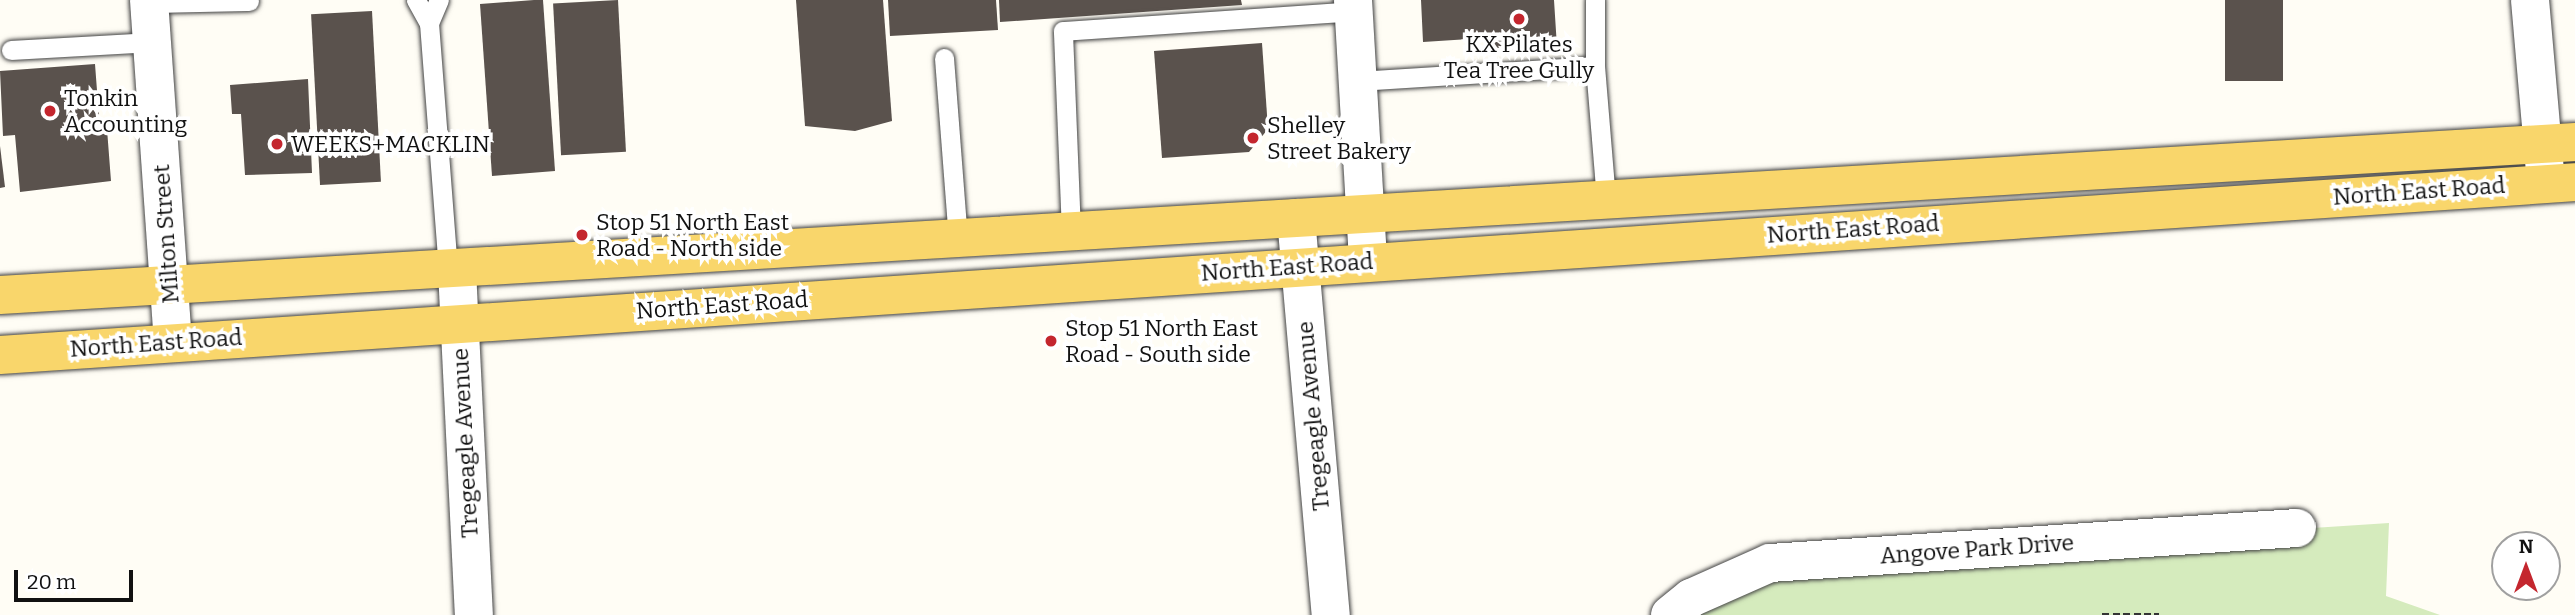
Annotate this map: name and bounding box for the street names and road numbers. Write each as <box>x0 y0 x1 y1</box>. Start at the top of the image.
street label: Milton Street <box>147 164 185 304</box>
street label: North East Road <box>2332 171 2506 211</box>
street label: North East Road <box>1766 209 1940 249</box>
street label: North East Road <box>1200 247 1374 287</box>
street label: North East Road <box>635 285 809 325</box>
street label: Tregeagle Avenue <box>1291 320 1335 512</box>
street label: North East Road <box>69 323 243 363</box>
street label: Tregeagle Avenue <box>446 347 484 539</box>
street label: Angove Park Drive <box>1879 528 2075 570</box>

